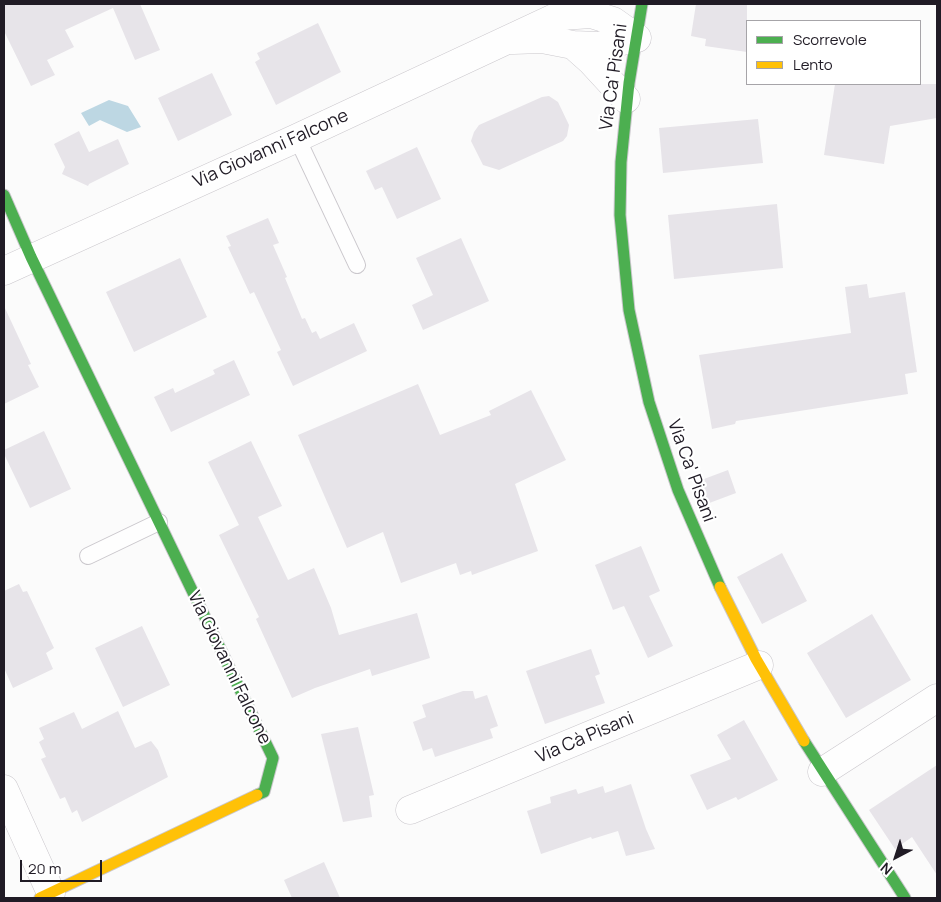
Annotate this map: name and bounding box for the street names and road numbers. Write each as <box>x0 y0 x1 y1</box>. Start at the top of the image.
street label: Via Ca' Pisani <box>596 22 632 132</box>
street label: Via Giovanni Falcone <box>190 105 352 193</box>
street label: Via Ca' Pisani <box>662 417 720 525</box>
street label: Via Giovanni Falcone <box>183 588 275 748</box>
street label: Via Cà Pisani <box>533 708 637 768</box>

